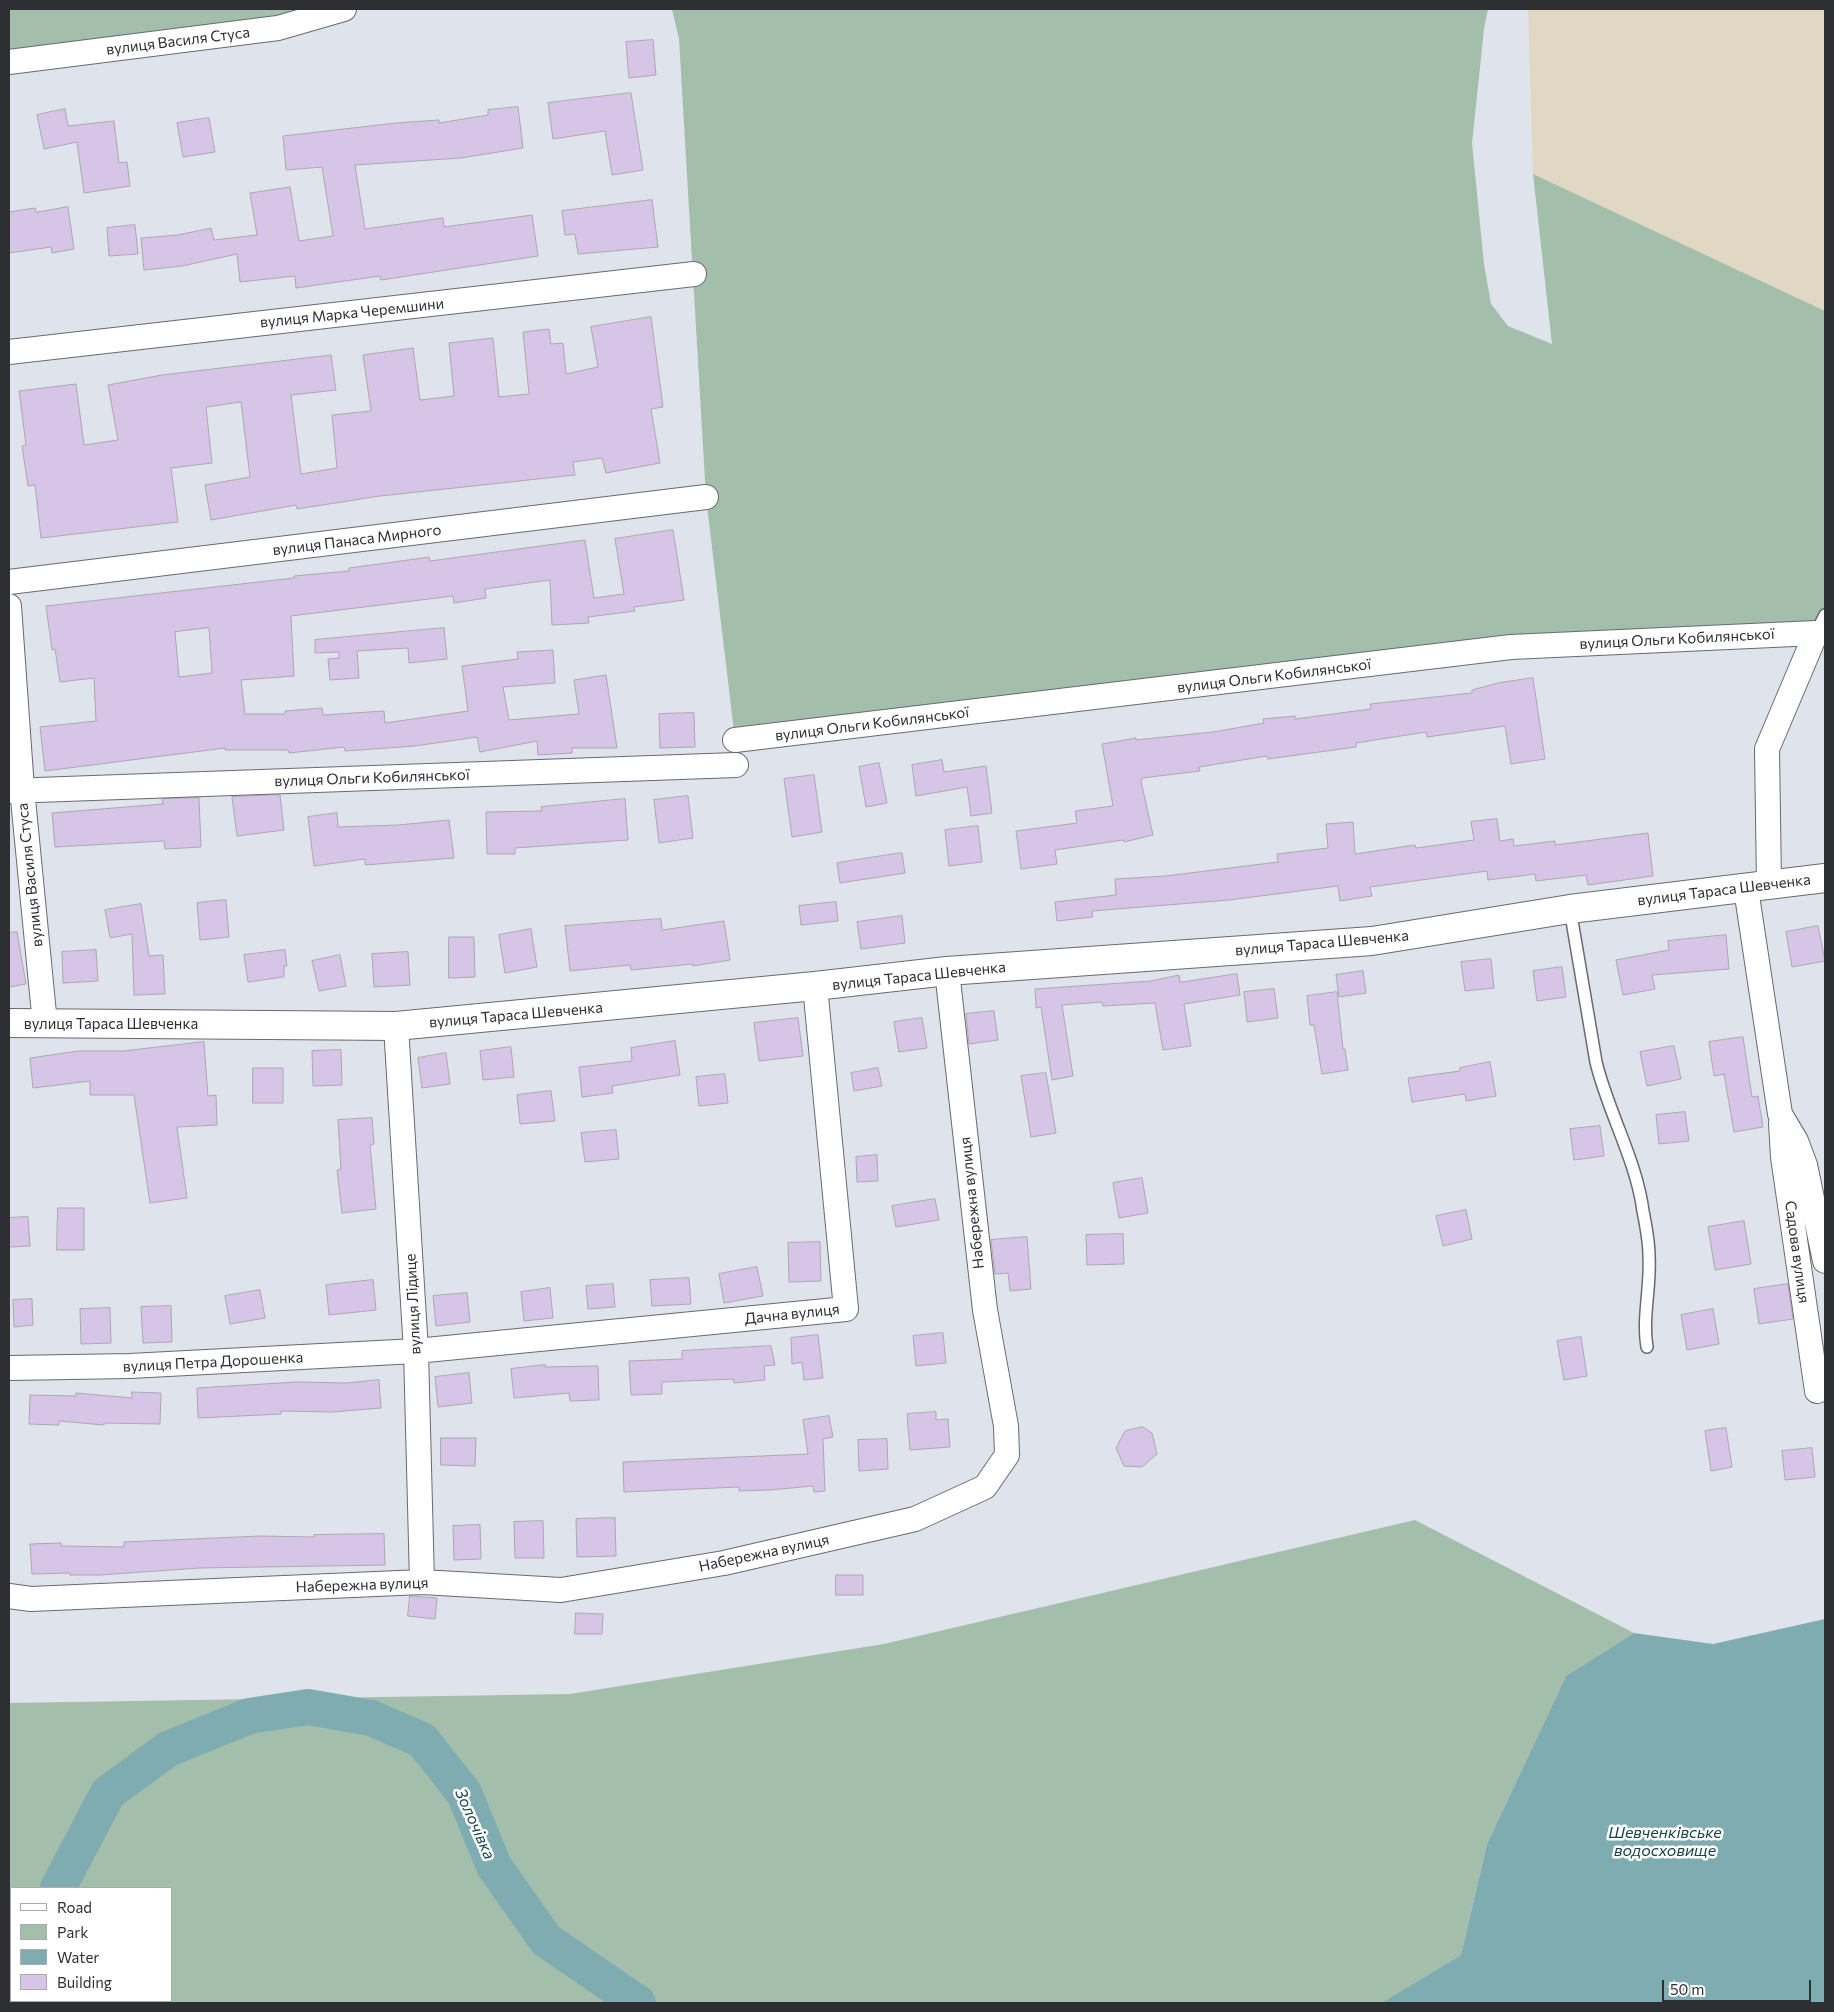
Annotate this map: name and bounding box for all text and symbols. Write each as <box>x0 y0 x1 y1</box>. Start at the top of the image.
street label: вулиця Василя Стуса <box>105 23 251 59</box>
street label: вулиця Марка Черемшини <box>259 294 445 332</box>
street label: вулиця Панаса Мирного <box>272 521 442 559</box>
street label: вулиця Ольги Кобилянської <box>1579 625 1775 653</box>
street label: вулиця Ольги Кобилянської <box>1176 655 1372 697</box>
street label: вулиця Ольги Кобилянської <box>774 703 970 745</box>
street label: вулиця Ольги Кобилянської <box>274 766 470 790</box>
street label: вулиця Василя Стуса <box>13 802 47 948</box>
street label: вулиця Тараса Шевченка <box>1636 870 1812 910</box>
street label: вулиця Тараса Шевченка <box>1234 926 1410 960</box>
street label: вулиця Тараса Шевченка <box>831 958 1007 994</box>
street label: вулиця Тараса Шевченка <box>428 998 604 1032</box>
street label: вулиця Тараса Шевченка <box>24 1015 198 1033</box>
street label: Набережна вулиця <box>956 1136 988 1270</box>
street label: Садова вулиця <box>1781 1200 1813 1304</box>
street label: вулиця Лідице <box>401 1253 425 1355</box>
street label: Дачна вулиця <box>743 1300 841 1328</box>
street label: вулиця Петра Дорошенка <box>122 1348 304 1376</box>
street label: Набережна вулиця <box>697 1530 831 1576</box>
street label: Набережна вулиця <box>295 1574 429 1596</box>
water label: Золочівка <box>451 1786 499 1862</box>
water label: Шевченківське водосховище <box>1608 1823 1722 1861</box>
legend <box>10 1887 172 2002</box>
text: Road <box>57 1898 92 1916</box>
text: Park <box>57 1923 88 1941</box>
text: Water <box>57 1948 99 1966</box>
scale bar <box>1664 1970 1813 2002</box>
text: Building <box>57 1973 112 1991</box>
text: 50 m <box>1670 1980 1704 1998</box>

